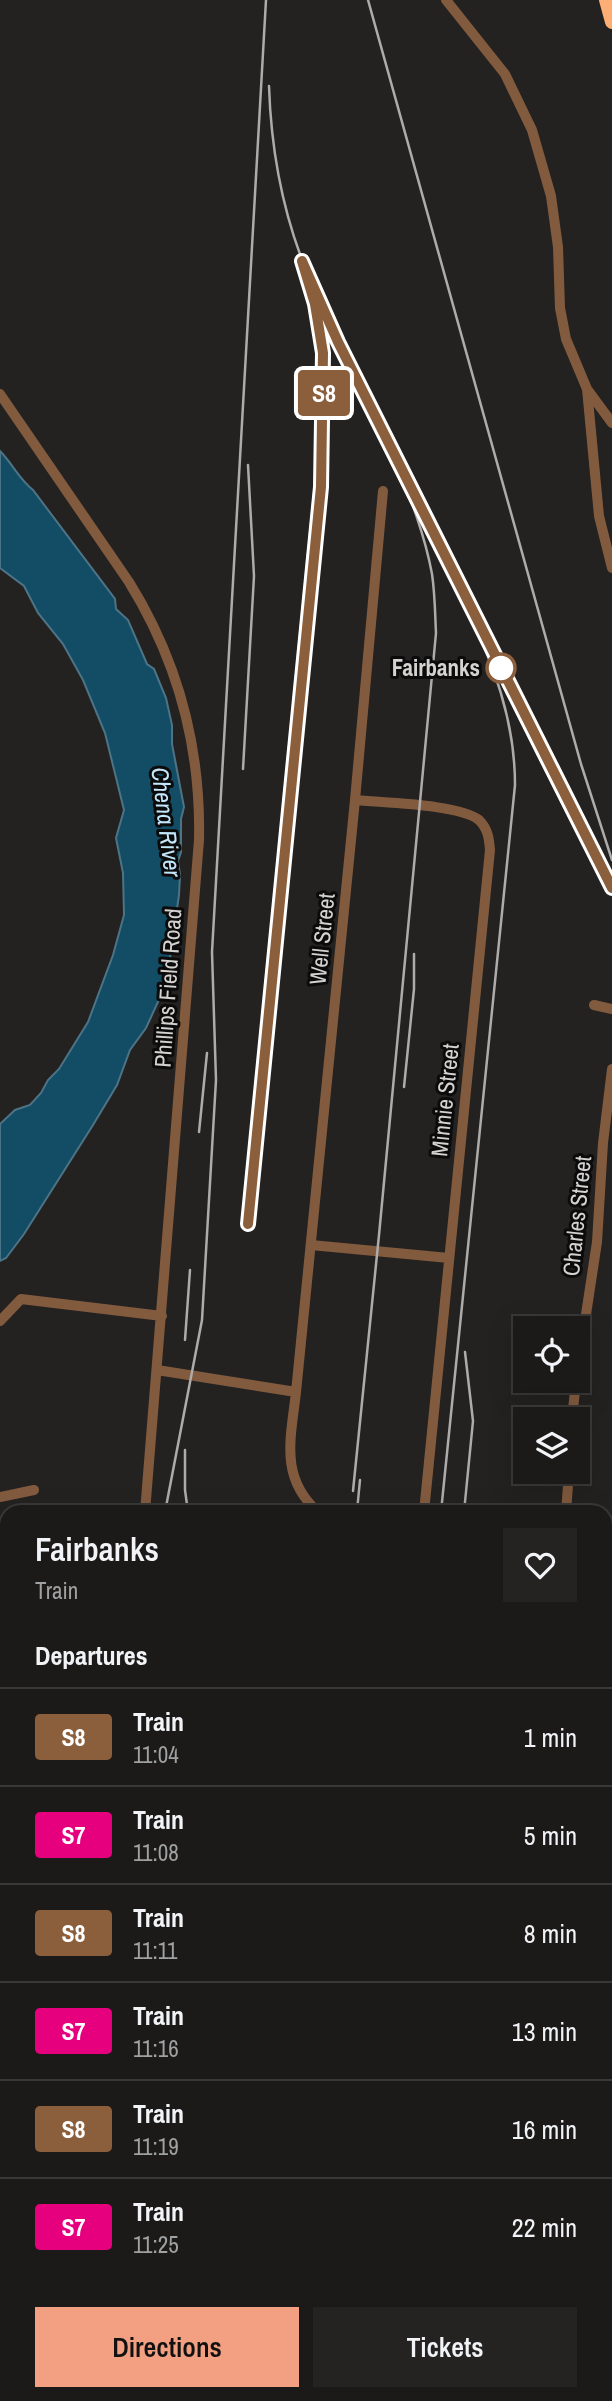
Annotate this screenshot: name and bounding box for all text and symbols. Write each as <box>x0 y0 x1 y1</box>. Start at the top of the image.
line badge: S8 <box>292 370 356 416</box>
text: S8 <box>312 377 336 409</box>
place label: Fairbanks <box>392 652 480 683</box>
marker: Fairbanks <box>486 653 516 683</box>
water label: Chena River <box>144 765 190 880</box>
street label: Well Street <box>301 892 342 986</box>
street label: Phillips Field Road <box>146 907 189 1069</box>
street label: Minnie Street <box>423 1042 466 1158</box>
street label: Charles Street <box>555 1154 598 1278</box>
map controls <box>513 1316 590 1484</box>
button: locate <box>513 1316 590 1393</box>
button: layers <box>513 1407 590 1484</box>
text: Fairbanks <box>35 1527 159 1571</box>
button: heart <box>503 1528 577 1602</box>
text: Train <box>35 1575 78 1606</box>
text: Departures <box>35 1638 148 1673</box>
text: Train <box>133 1704 184 1739</box>
text: 1 min <box>524 1720 577 1755</box>
text: S8 <box>61 1721 86 1753</box>
text: 11:04 <box>133 1739 179 1770</box>
text: Train <box>133 1802 184 1837</box>
text: 5 min <box>524 1818 577 1853</box>
text: S7 <box>61 1819 86 1851</box>
text: 11:08 <box>133 1837 179 1868</box>
text: Train <box>133 1900 184 1935</box>
text: 8 min <box>524 1916 577 1951</box>
text: S8 <box>61 1917 86 1949</box>
text: 11:11 <box>133 1935 177 1966</box>
text: Train <box>133 1998 184 2033</box>
text: 13 min <box>512 2014 577 2049</box>
text: S7 <box>61 2015 86 2047</box>
text: 11:16 <box>133 2033 179 2064</box>
text: Train <box>133 2096 184 2131</box>
text: 16 min <box>512 2112 577 2147</box>
text: S8 <box>61 2113 86 2145</box>
text: 11:19 <box>133 2131 179 2162</box>
text: Train <box>133 2194 184 2229</box>
text: 22 min <box>512 2210 577 2245</box>
text: S7 <box>61 2211 86 2243</box>
text: 11:25 <box>133 2229 179 2260</box>
button: Directions <box>35 2307 299 2387</box>
button: Tickets <box>313 2307 577 2387</box>

